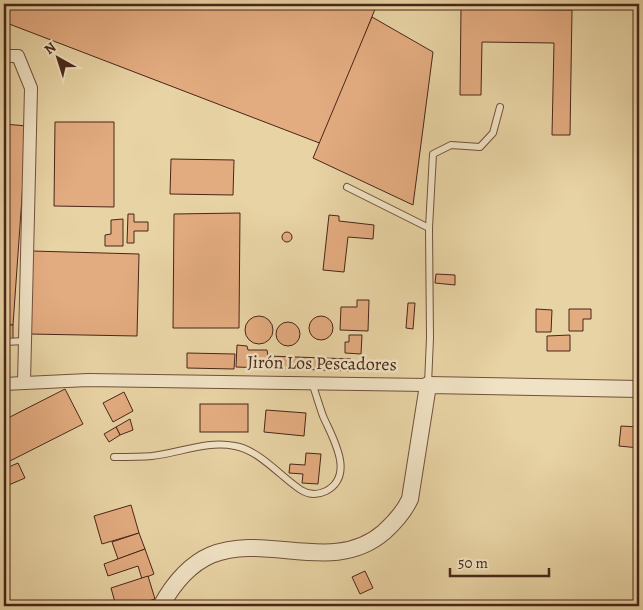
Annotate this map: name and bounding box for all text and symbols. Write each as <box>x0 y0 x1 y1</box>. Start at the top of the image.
north arrow <box>32 32 82 82</box>
text: N <box>40 38 60 59</box>
street label: Jirón Los Pescadores <box>247 350 397 376</box>
scale bar <box>450 545 549 577</box>
text: 50 m <box>458 553 488 573</box>

